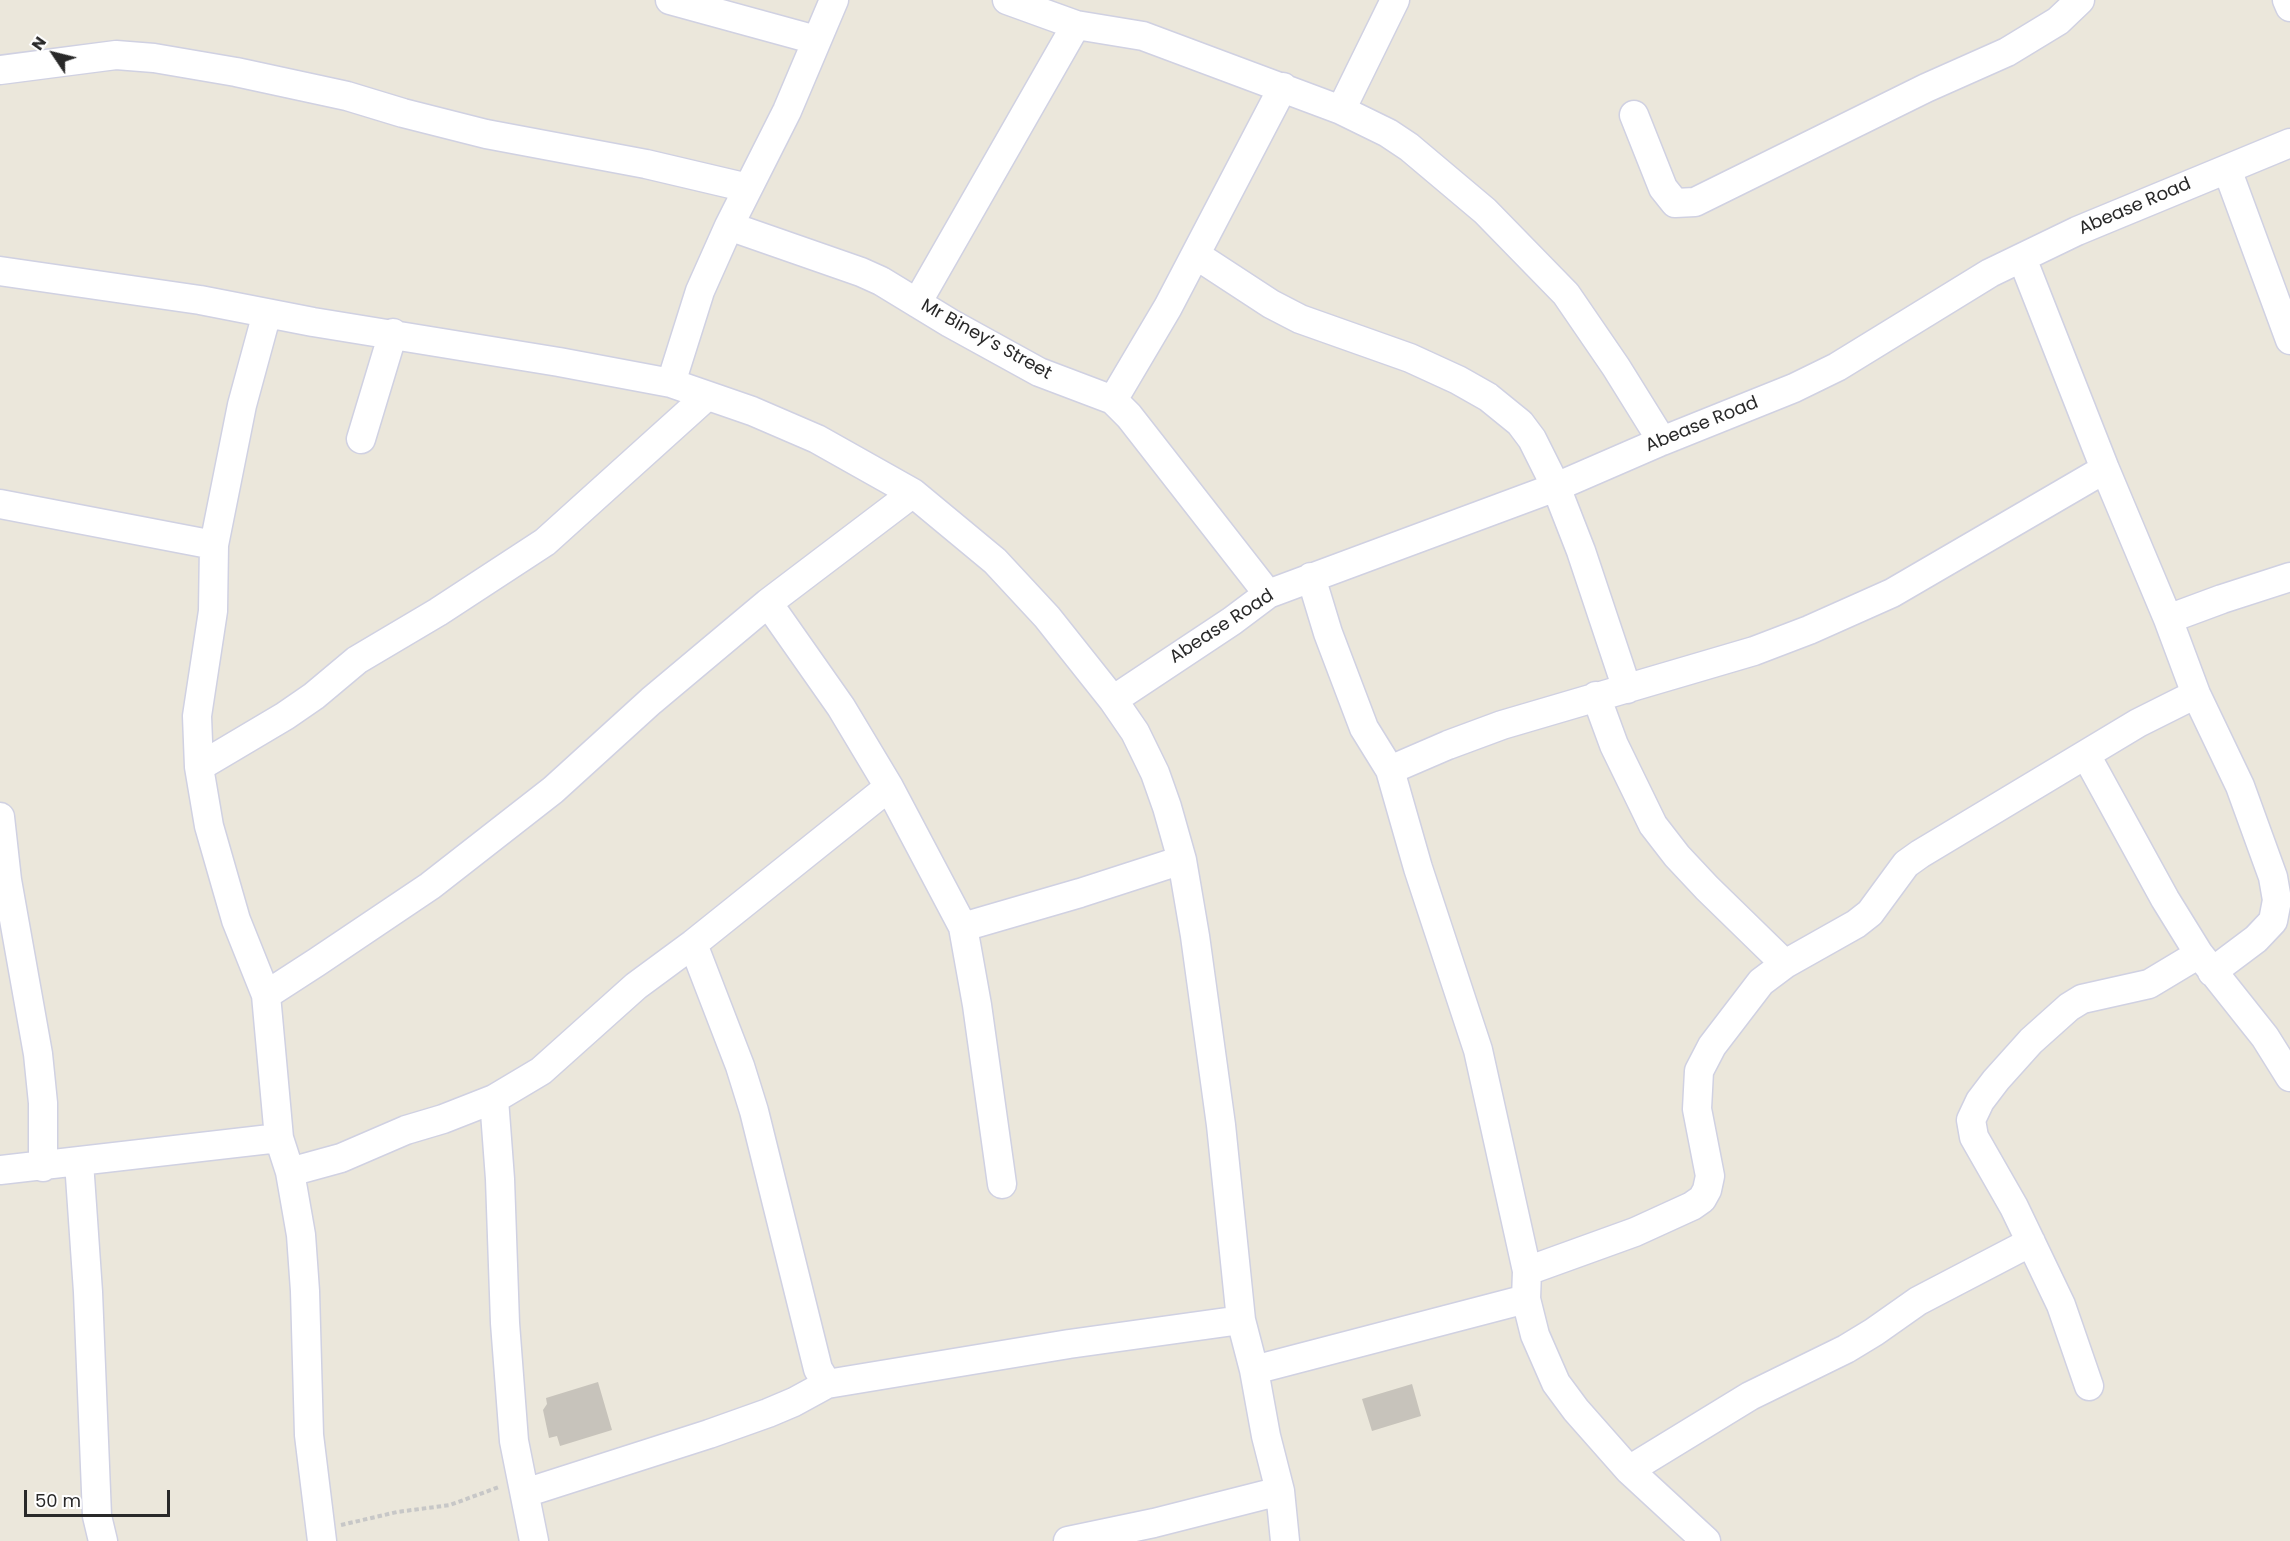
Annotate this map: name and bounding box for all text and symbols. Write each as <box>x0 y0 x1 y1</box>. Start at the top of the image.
north arrow <box>24 24 84 84</box>
text: N <box>26 32 52 55</box>
street label: Abease Road <box>2076 174 2194 240</box>
street label: Mr Biney’s Street <box>917 295 1055 385</box>
street label: Abease Road <box>1642 393 1762 457</box>
street label: Abease Road <box>1166 585 1278 669</box>
scale bar <box>27 1478 172 1516</box>
text: 50 m <box>35 1488 81 1513</box>

